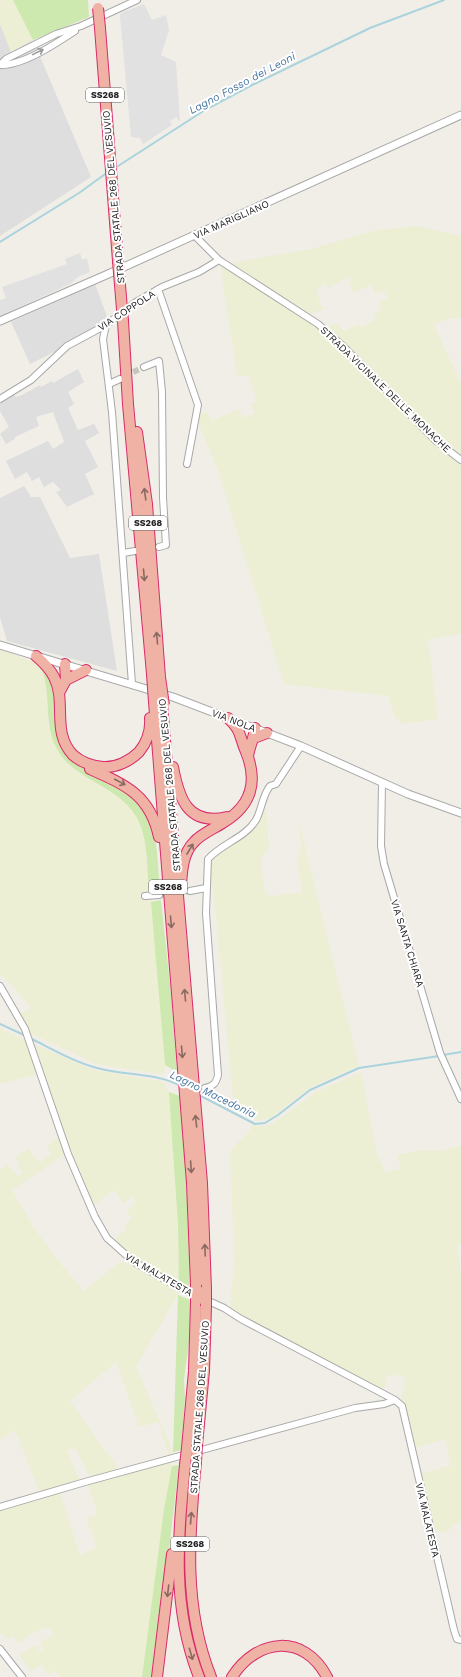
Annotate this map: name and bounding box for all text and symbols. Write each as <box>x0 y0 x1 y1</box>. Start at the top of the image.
one-way arrow <box>31 48 43 55</box>
water label: Lagno Fosso dei Leoni <box>187 49 299 117</box>
road number: SS268 <box>86 88 124 102</box>
street label: STRADA STATALE 268 DEL VESUVIO <box>100 110 127 284</box>
street label: VIA MARIGLIANO <box>192 198 271 241</box>
street label: VIA COPPOLA <box>96 288 157 333</box>
street label: STRADA VICINALE DELLE MONACHE <box>318 324 453 455</box>
one-way arrow <box>142 488 149 501</box>
road number: SS268 <box>129 516 167 530</box>
one-way arrow <box>140 568 147 581</box>
one-way arrow <box>153 632 161 645</box>
street label: STRADA STATALE 268 DEL VESUVIO <box>156 698 183 872</box>
street label: VIA NOLA <box>210 707 258 734</box>
one-way arrow <box>113 779 125 786</box>
one-way arrow <box>186 843 194 855</box>
road number: SS268 <box>149 880 187 894</box>
street label: VIA SANTA CHIARA <box>389 898 426 989</box>
one-way arrow <box>168 915 175 928</box>
one-way arrow <box>182 989 189 1002</box>
one-way arrow <box>178 1045 185 1058</box>
water label: Lagno Macedonia <box>168 1068 258 1121</box>
one-way arrow <box>192 1115 199 1128</box>
one-way arrow <box>187 1160 194 1173</box>
one-way arrow <box>201 1244 209 1257</box>
street label: VIA MALATESTA <box>123 1251 195 1298</box>
street label: STRADA STATALE 268 DEL VESUVIO <box>188 1320 211 1494</box>
street label: VIA MALATESTA <box>414 1482 442 1559</box>
one-way arrow <box>187 1512 194 1525</box>
road number: SS268 <box>171 1537 209 1551</box>
one-way arrow <box>164 1584 172 1597</box>
one-way arrow <box>188 1647 195 1660</box>

